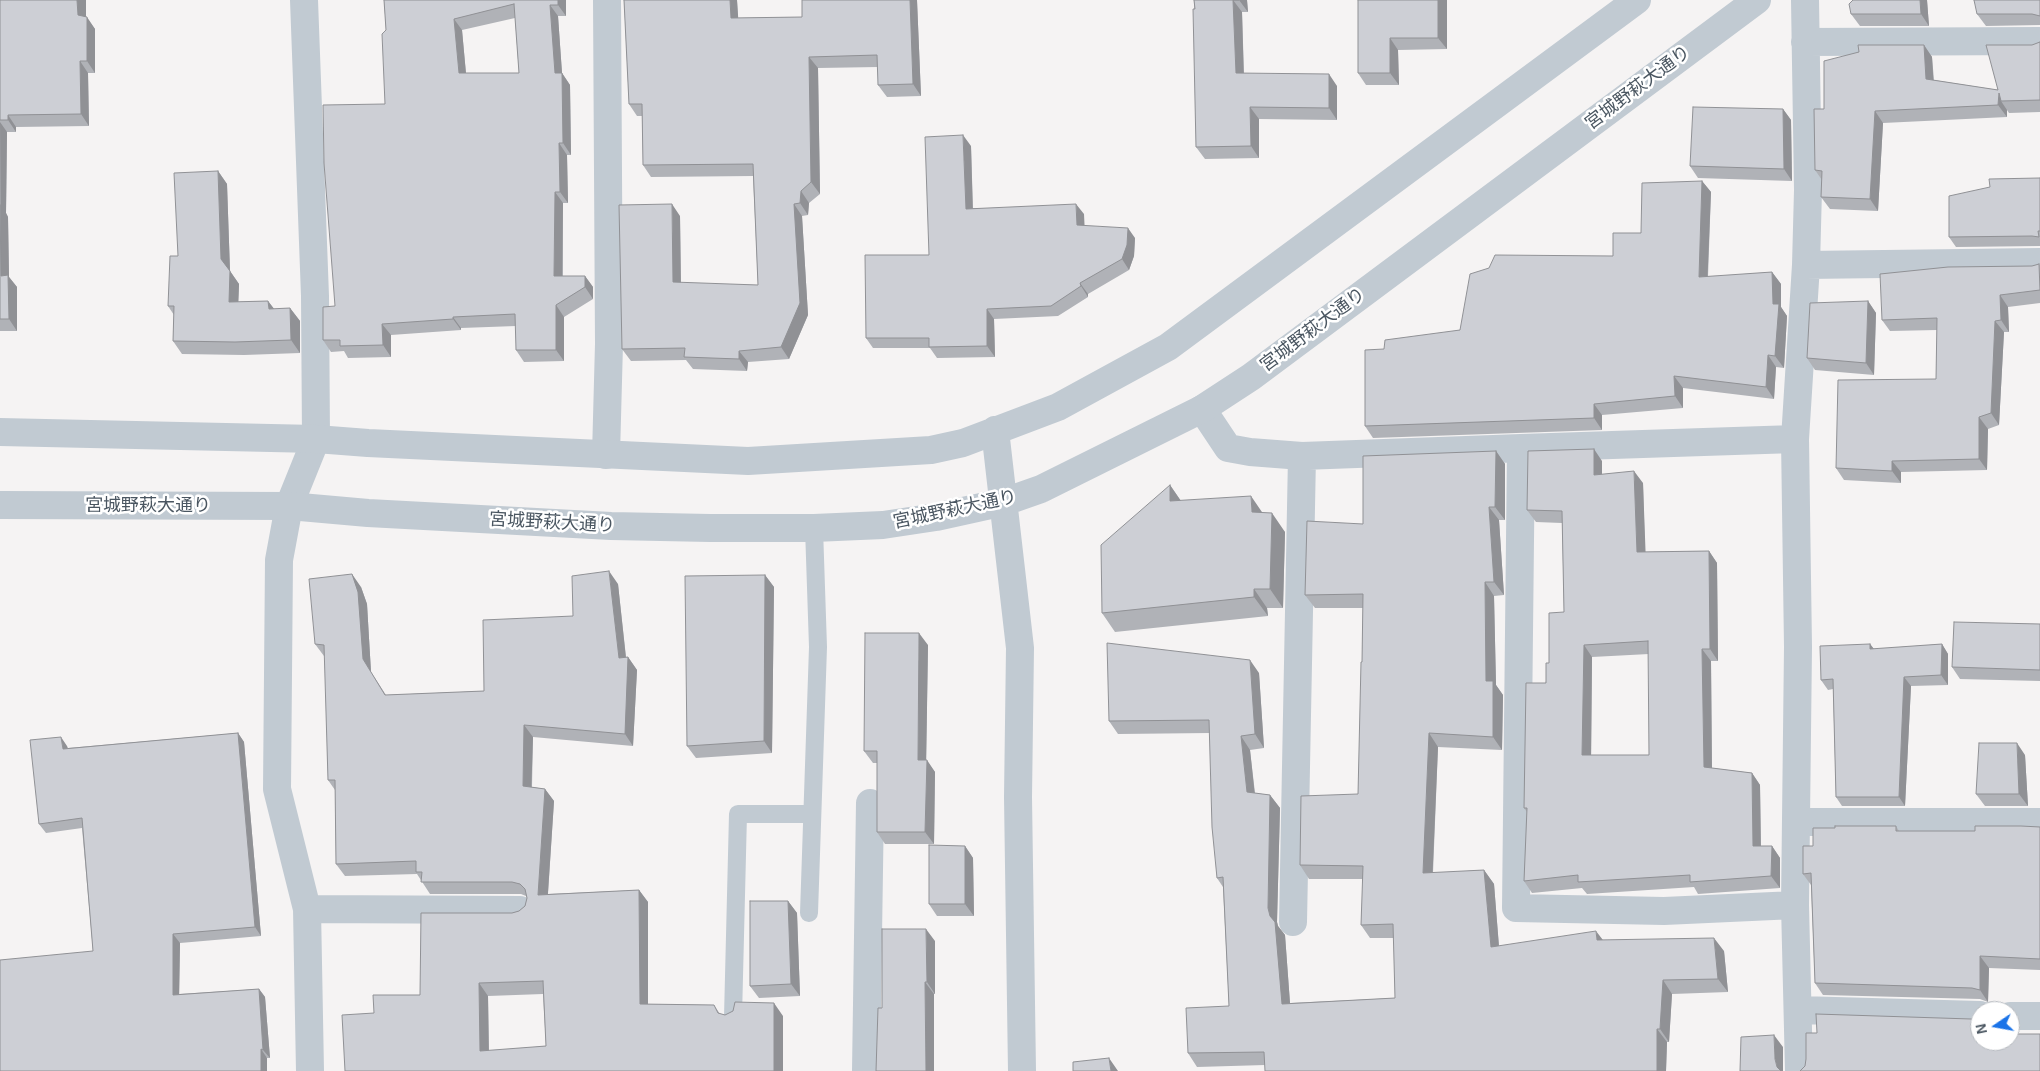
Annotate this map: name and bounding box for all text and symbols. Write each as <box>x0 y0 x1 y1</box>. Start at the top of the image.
street label: 宮城野萩大通り <box>1581 41 1695 135</box>
street label: 宮城野萩大通り <box>1256 283 1370 377</box>
street label: 宮城野萩大通り <box>891 486 1019 534</box>
street label: 宮城野萩大通り <box>85 495 211 517</box>
street label: 宮城野萩大通り <box>489 509 615 537</box>
north arrow <box>1970 1001 2020 1051</box>
text: N <box>1972 1022 1990 1036</box>

